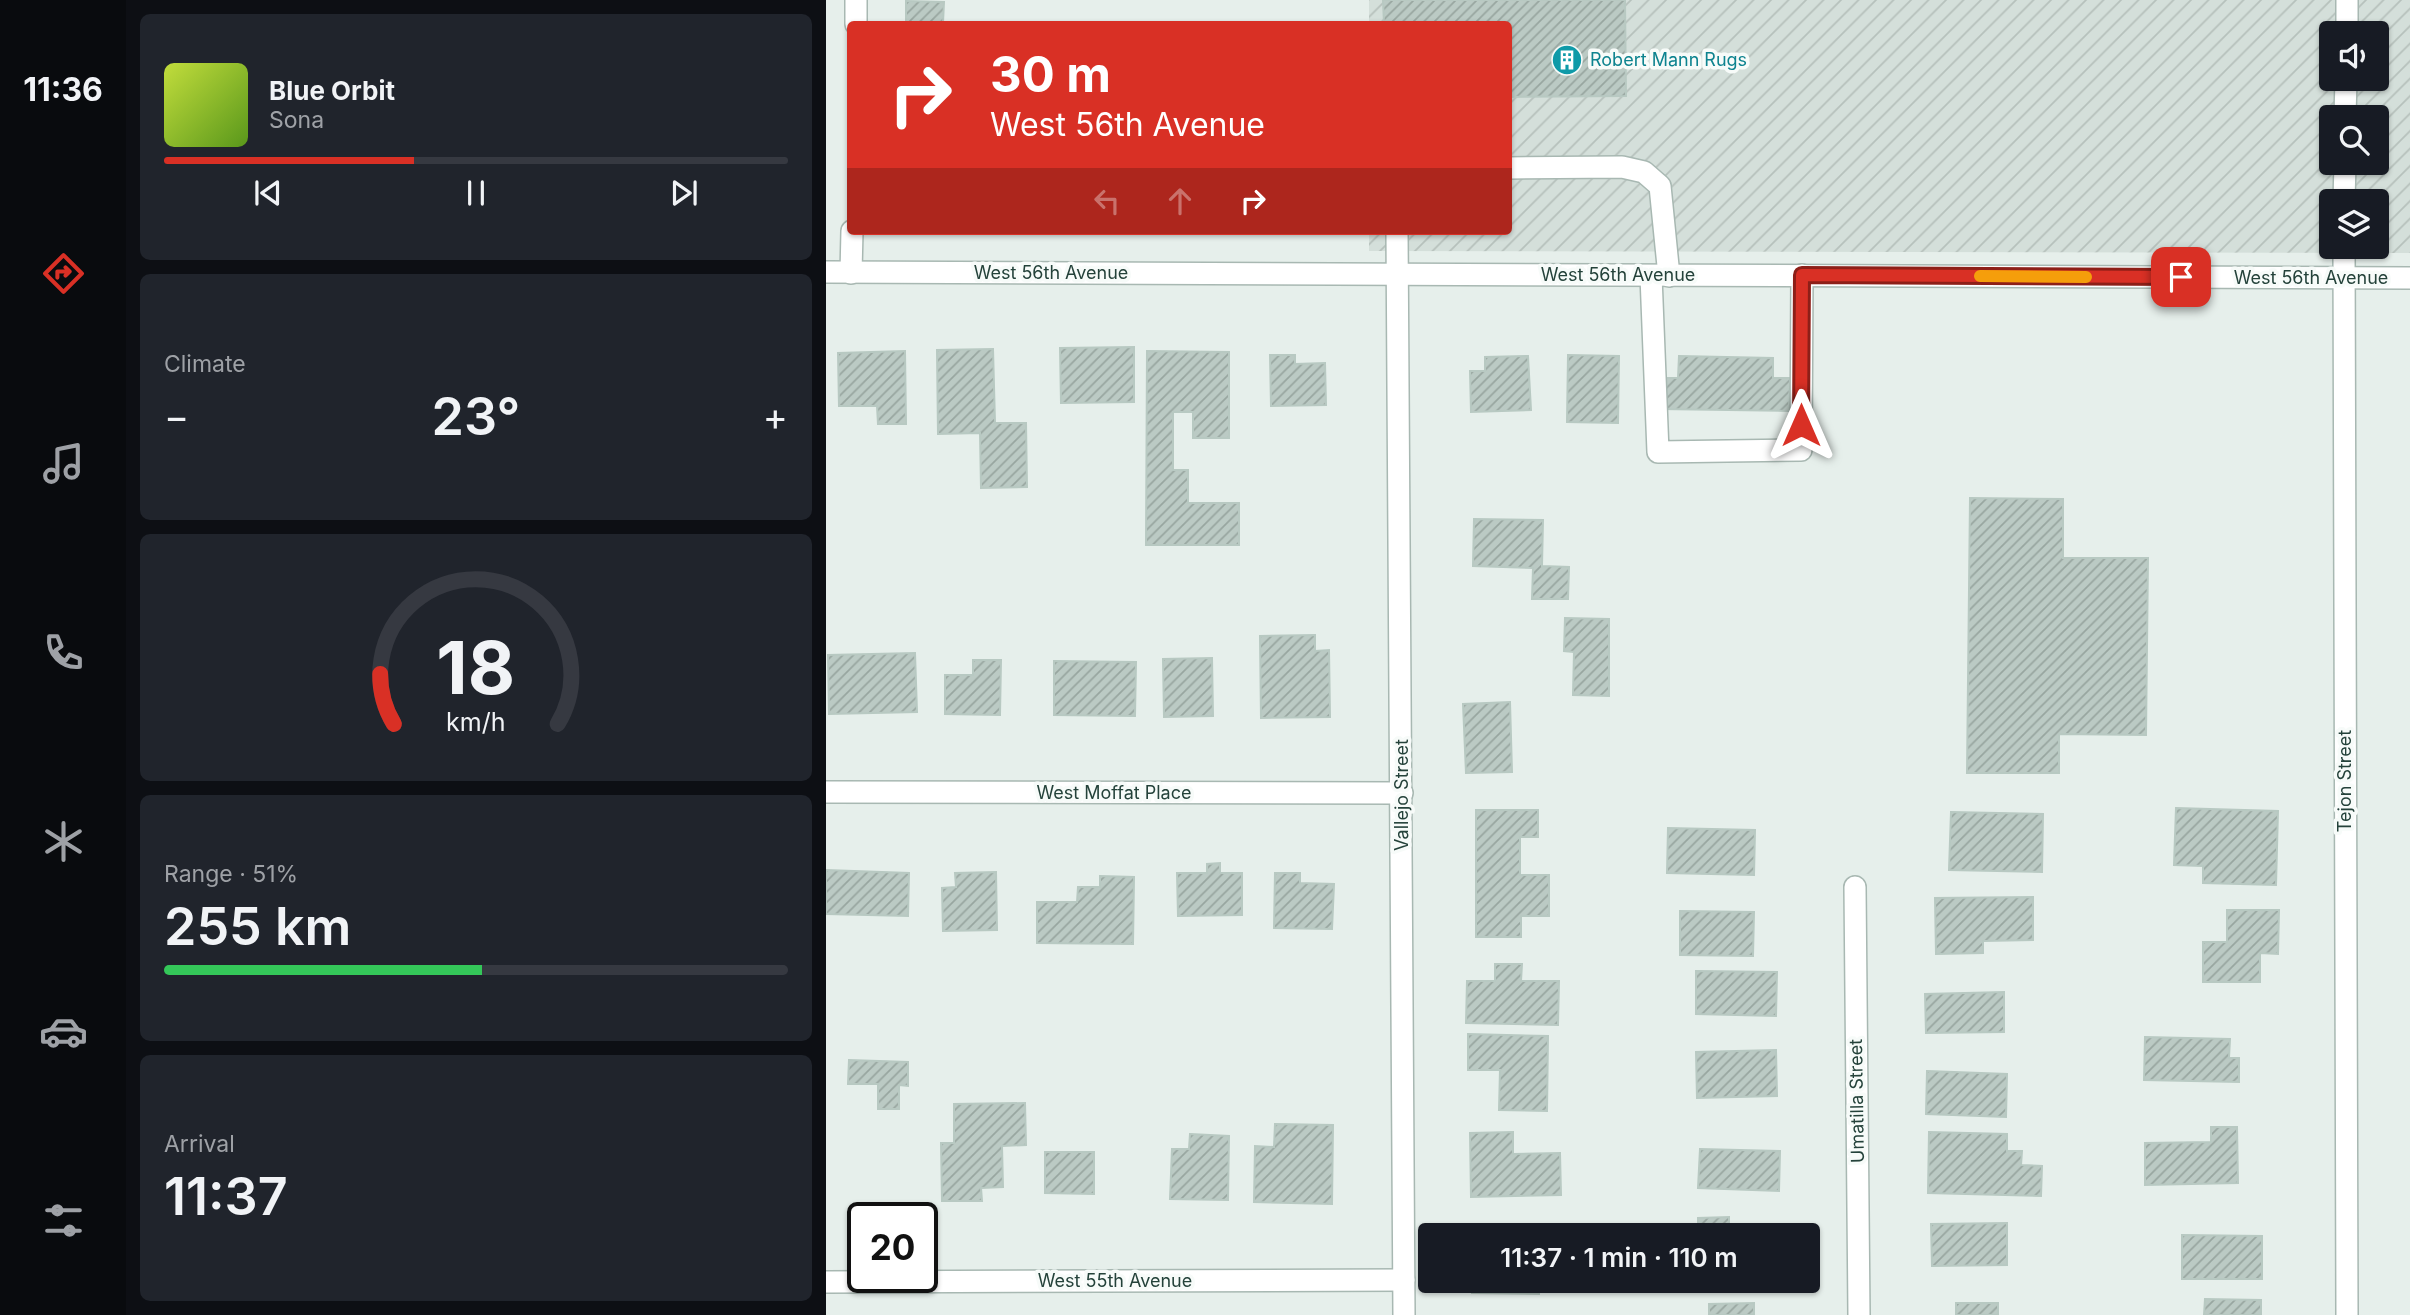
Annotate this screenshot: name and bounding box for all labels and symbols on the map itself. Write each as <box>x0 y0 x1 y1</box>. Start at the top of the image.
building icon: Robert Mann Rugs <box>1550 43 1584 77</box>
place label: Robert Mann Rugs <box>1590 49 1747 70</box>
pin <box>2151 247 2211 307</box>
street label: West 56th Avenue <box>974 262 1128 283</box>
street label: West 56th Avenue <box>1541 264 1695 285</box>
street label: West 56th Avenue <box>2234 267 2388 288</box>
position arrow <box>1764 388 1838 462</box>
street label: Tejon Street <box>2334 730 2355 832</box>
street label: Vallejo Street <box>1391 739 1412 851</box>
street label: West Moffat Place <box>1037 782 1191 803</box>
street label: Umatilla Street <box>1845 1039 1868 1163</box>
speed limit sign: 20 <box>847 1202 938 1293</box>
street label: West 55th Avenue <box>1038 1270 1192 1291</box>

